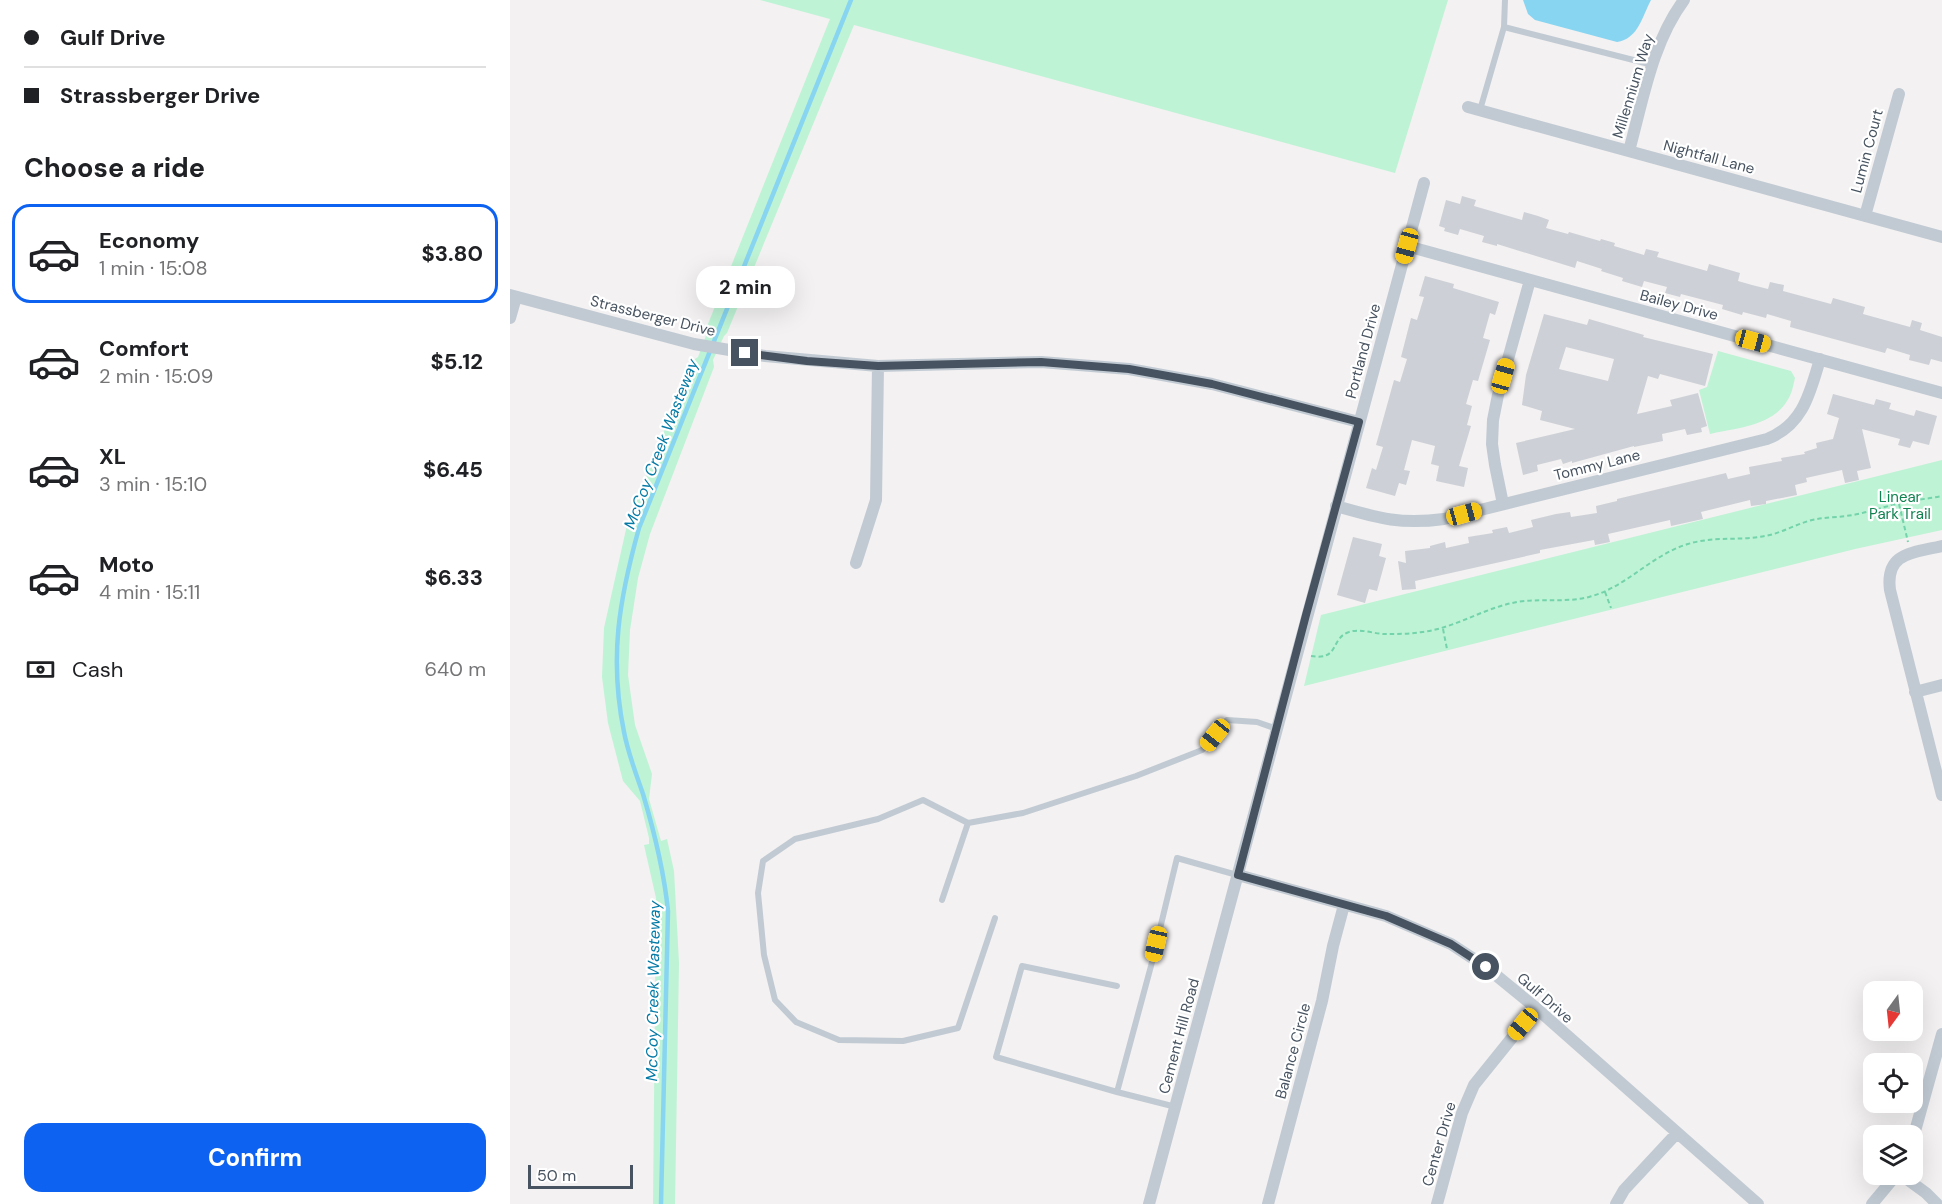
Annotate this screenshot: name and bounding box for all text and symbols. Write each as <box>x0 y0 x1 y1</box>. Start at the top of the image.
text: Gulf Drive <box>60 23 166 52</box>
street label: Millennium Way <box>1608 31 1659 141</box>
text: Strassberger Drive <box>60 81 260 110</box>
street label: Lumin Court <box>1846 107 1888 195</box>
street label: Nightfall Lane <box>1661 135 1757 179</box>
text: Choose a ride <box>24 150 205 185</box>
text: Economy <box>99 226 199 255</box>
car <box>1394 226 1420 266</box>
icon: car <box>27 227 81 281</box>
text: $3.80 <box>421 239 483 268</box>
text: 1 min · 15:08 <box>99 255 208 281</box>
callout: 2 min <box>696 266 794 308</box>
text: 2 min <box>719 274 772 300</box>
street label: Bailey Drive <box>1638 285 1720 325</box>
street label: Strassberger Drive <box>588 291 718 341</box>
street label: Portland Drive <box>1341 301 1385 401</box>
car <box>1733 328 1773 354</box>
text: Comfort <box>99 334 189 363</box>
icon: car <box>27 335 81 389</box>
route end <box>731 339 758 366</box>
text: $5.12 <box>431 347 483 376</box>
water label: McCoy Creek Wasteway <box>619 355 704 532</box>
car <box>1489 356 1517 396</box>
text: 2 min · 15:09 <box>99 363 213 389</box>
text: XL <box>99 442 126 471</box>
icon: car <box>27 443 81 497</box>
street label: Tommy Lane <box>1552 445 1642 485</box>
text: $6.45 <box>423 455 483 484</box>
text: 3 min · 15:10 <box>99 471 207 497</box>
park label: Linear Park Trail <box>1869 487 1931 524</box>
car <box>1444 501 1484 527</box>
text: Moto <box>99 550 154 579</box>
icon: car <box>27 551 81 605</box>
text: $6.33 <box>424 563 483 592</box>
text: 4 min · 15:11 <box>99 579 200 605</box>
icon: cash <box>24 653 57 686</box>
text: Cash <box>72 655 123 684</box>
text: 640 m <box>424 656 486 682</box>
car <box>1197 715 1233 755</box>
water label: McCoy Creek Wasteway <box>641 899 665 1082</box>
car <box>1143 924 1169 964</box>
route start <box>1472 953 1499 980</box>
street label: Gulf Drive <box>1513 968 1577 1028</box>
street label: Cement Hill Road <box>1154 976 1204 1096</box>
north arrow <box>1863 981 1923 1041</box>
map controls <box>1863 981 1923 1185</box>
street label: Balance Circle <box>1271 1001 1315 1101</box>
car <box>1505 1004 1541 1044</box>
button: locate <box>1863 1053 1923 1113</box>
street label: Center Drive <box>1417 1099 1461 1189</box>
button: Confirm <box>24 1123 486 1192</box>
button: layers <box>1863 1125 1923 1185</box>
scale bar <box>528 1162 633 1190</box>
text: 50 m <box>537 1165 576 1186</box>

